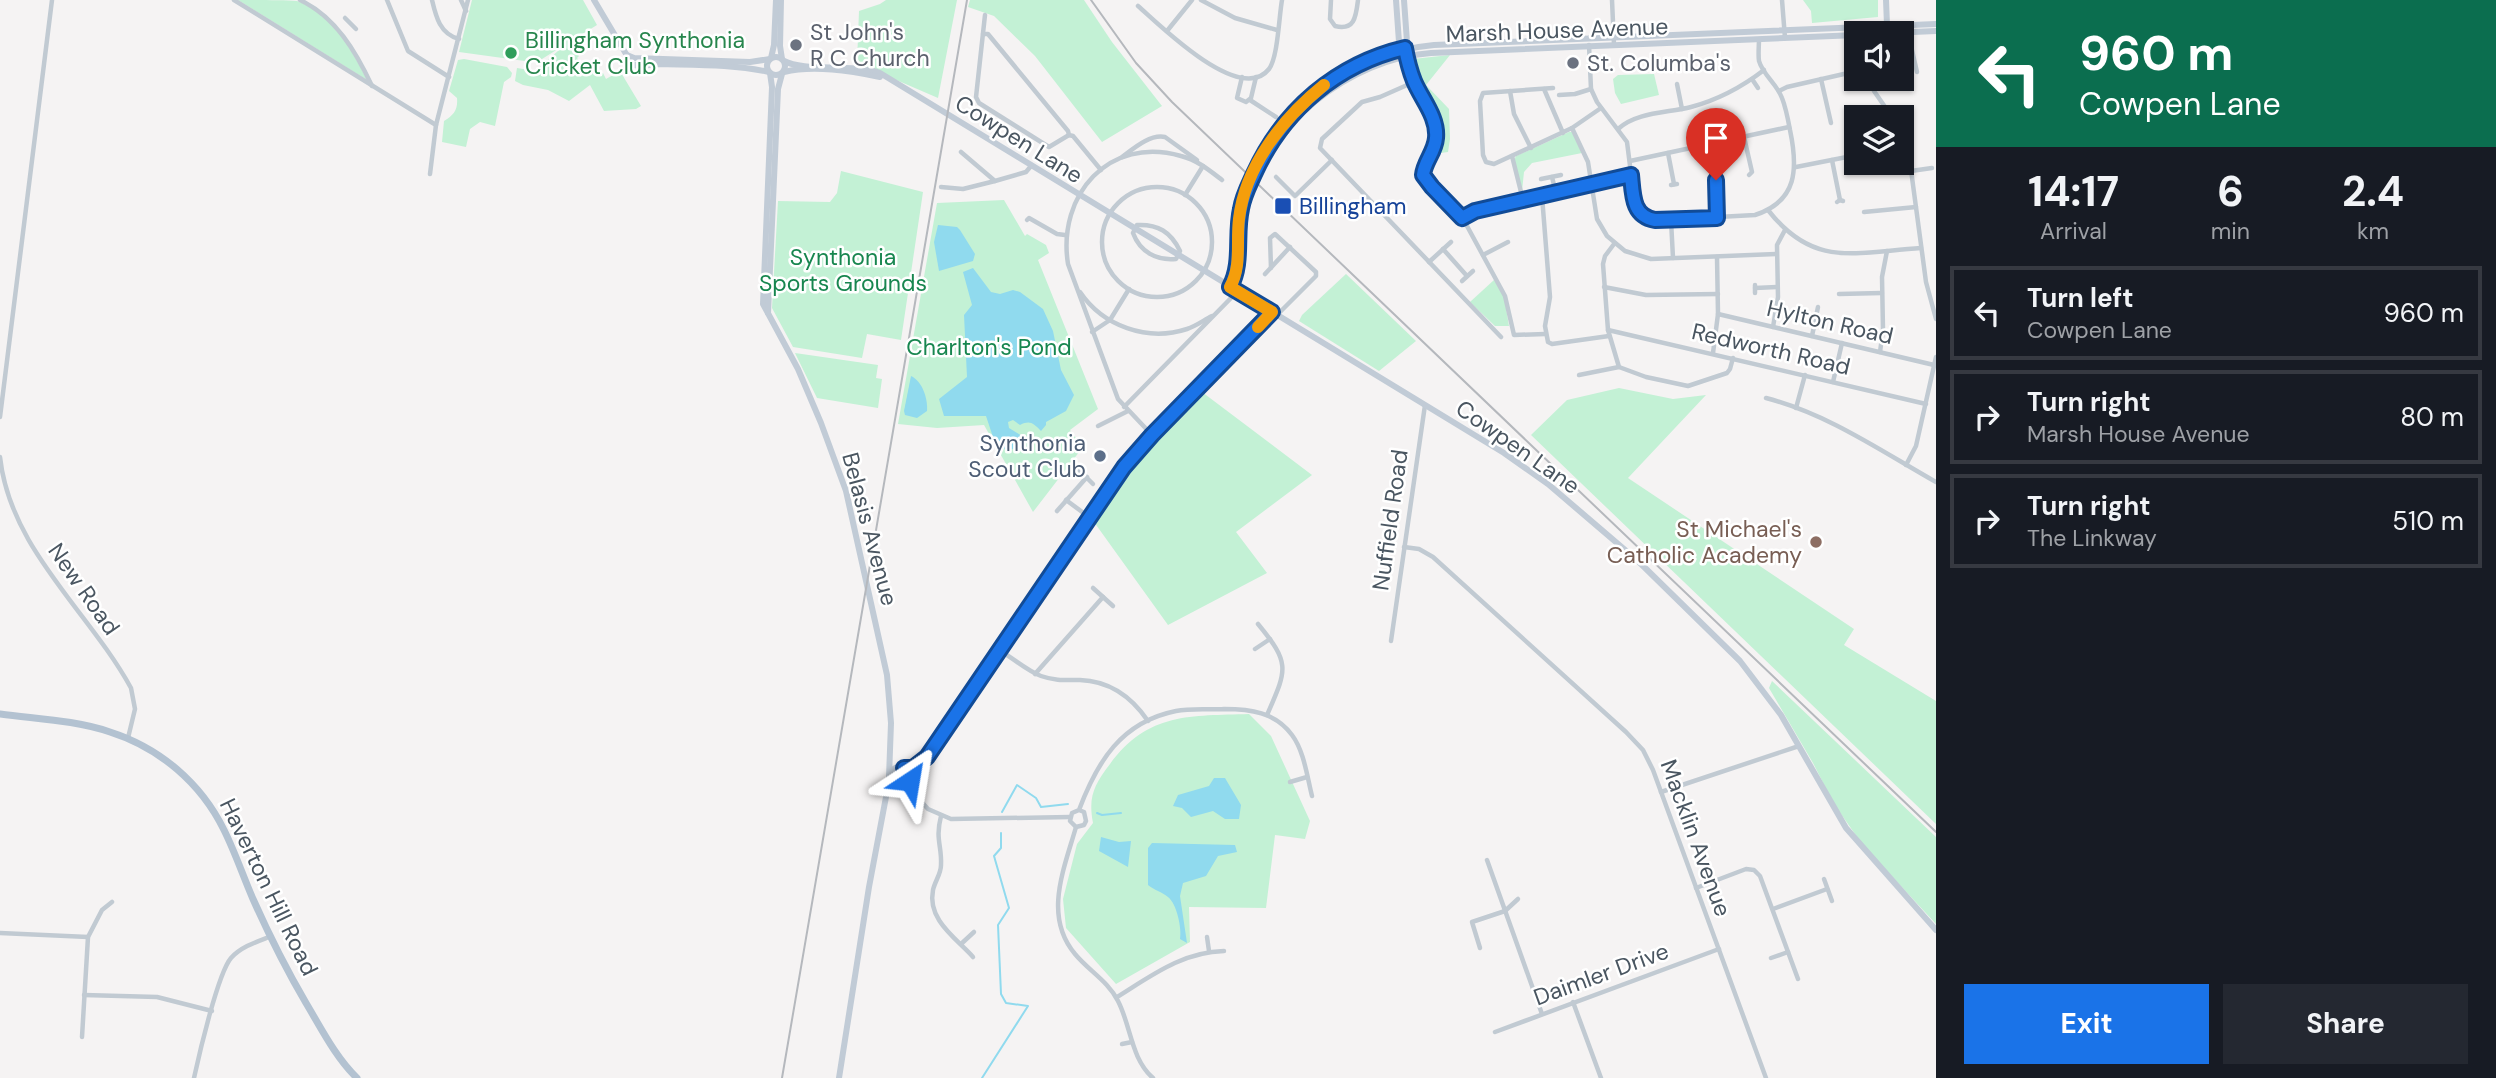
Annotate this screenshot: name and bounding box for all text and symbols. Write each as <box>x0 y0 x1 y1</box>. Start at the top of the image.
street label: Marsh House Avenue <box>1445 11 1669 49</box>
place label: St John's R C Church <box>810 17 930 73</box>
map controls <box>1844 21 1914 175</box>
button: sound <box>1844 21 1914 91</box>
text: 960 m <box>2079 21 2233 85</box>
place label: Billingham Synthonia Cricket Club <box>525 25 745 81</box>
icon: left <box>1964 28 2055 119</box>
marker: St John's R C Church <box>788 37 804 53</box>
marker: Billingham Synthonia Cricket Club <box>503 45 519 61</box>
place label: St. Columba's <box>1587 48 1731 78</box>
marker: St. Columba's <box>1565 55 1581 71</box>
text: Cowpen Lane <box>2079 83 2281 125</box>
street label: Cowpen Lane <box>950 88 1088 190</box>
button: layers <box>1844 105 1914 175</box>
pin <box>1686 108 1746 180</box>
icon: arrive <box>1697 119 1735 157</box>
text: 14:17 <box>2028 164 2119 219</box>
text: 6 <box>2217 164 2244 219</box>
text: 2.4 <box>2342 164 2404 219</box>
place label: Billingham <box>1299 191 1406 221</box>
marker: Billingham <box>1273 196 1293 216</box>
text: Arrival <box>2040 216 2107 246</box>
text: min <box>2211 216 2250 246</box>
text: km <box>2357 216 2389 246</box>
park label: Synthonia Sports Grounds <box>759 242 927 298</box>
text: Turn left <box>2027 281 2134 315</box>
street label: Hylton Road <box>1764 293 1896 351</box>
icon: left <box>1968 294 2006 332</box>
text: 960 m <box>2383 296 2464 330</box>
text: Cowpen Lane <box>2027 315 2172 345</box>
street label: Redworth Road <box>1689 316 1853 382</box>
park label: Charlton's Pond <box>906 332 1072 362</box>
text: Turn right <box>2027 385 2151 419</box>
street label: Cowpen Lane <box>1450 393 1586 501</box>
icon: right <box>1968 398 2006 436</box>
text: 80 m <box>2400 400 2464 434</box>
text: Marsh House Avenue <box>2027 419 2250 449</box>
place label: Synthonia Scout Club <box>968 428 1086 484</box>
marker: Synthonia Scout Club <box>1092 448 1108 464</box>
street label: Nuffield Road <box>1365 448 1415 592</box>
street label: Belasis Avenue <box>835 449 905 609</box>
text: Turn right <box>2027 489 2151 523</box>
icon: right <box>1968 502 2006 540</box>
text: 510 m <box>2392 504 2464 538</box>
place label: St Michael's Catholic Academy <box>1607 514 1802 570</box>
text: The Linkway <box>2027 523 2157 553</box>
marker: St Michael's Catholic Academy <box>1808 534 1824 550</box>
street label: New Road <box>41 537 127 641</box>
position arrow <box>873 744 947 818</box>
street label: Macklin Avenue <box>1654 755 1738 921</box>
street label: Haverton Hill Road <box>213 793 325 981</box>
street label: Daimler Drive <box>1529 936 1673 1012</box>
button: Exit <box>1964 984 2209 1064</box>
button: Share <box>2223 984 2468 1064</box>

